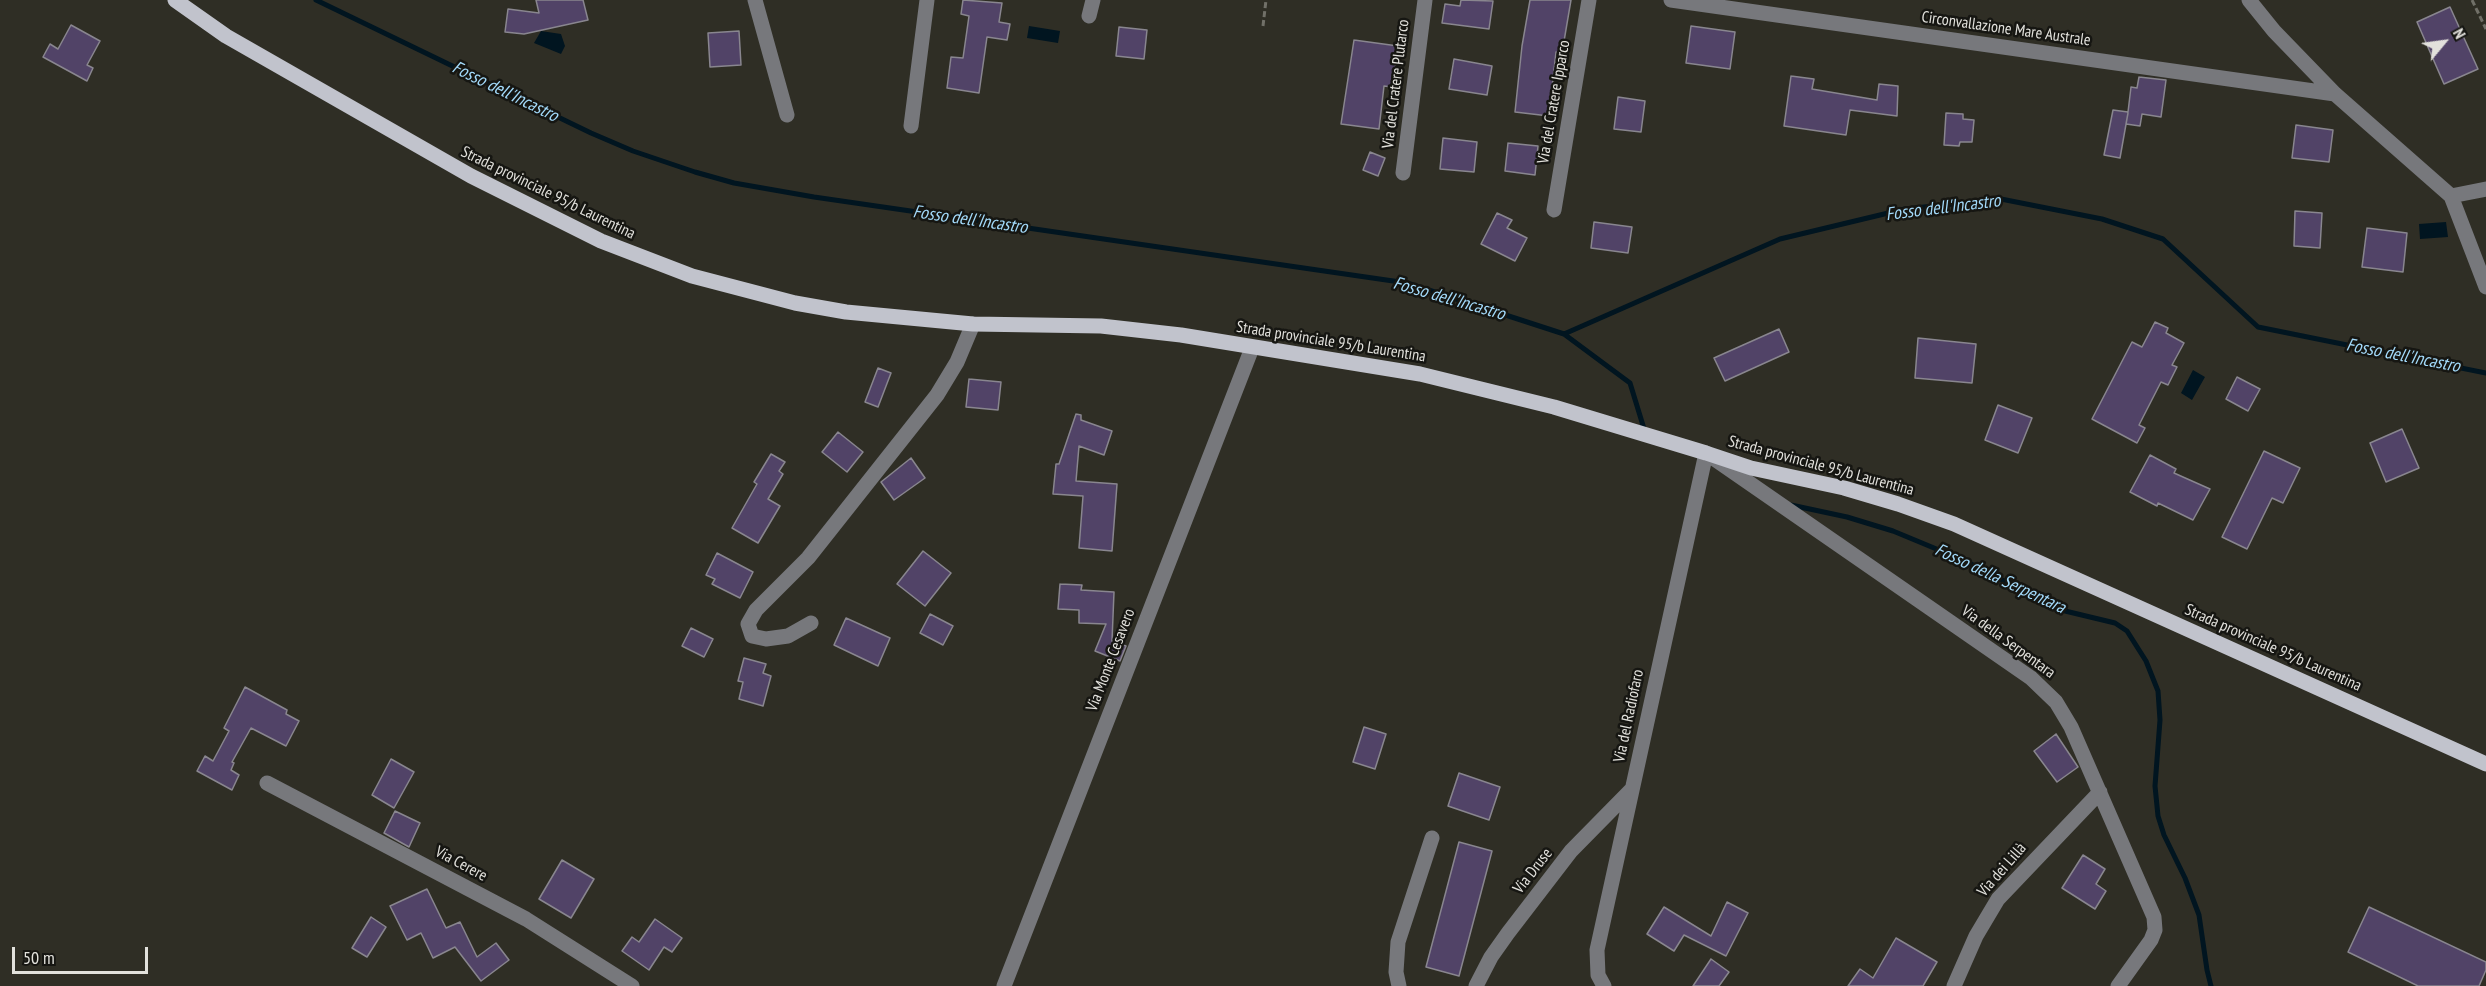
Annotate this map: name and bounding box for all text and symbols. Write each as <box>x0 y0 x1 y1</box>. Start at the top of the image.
street label: Circonvallazione Mare Australe <box>1920 8 2092 50</box>
north arrow <box>2414 12 2474 72</box>
street label: Via del Cratere Plutarco <box>1379 18 1413 150</box>
text: N <box>2449 25 2471 42</box>
street label: Via del Cratere Ipparco <box>1534 39 1574 165</box>
water label: Fosso dell'Incastro <box>448 57 562 127</box>
street label: Strada provinciale 95/b Laurentina <box>458 142 638 244</box>
water label: Fosso dell'Incastro <box>1884 190 2002 226</box>
water label: Fosso dell'Incastro <box>911 201 1029 239</box>
water label: Fosso dell'Incastro <box>1391 273 1507 325</box>
street label: Strada provinciale 95/b Laurentina <box>1235 318 1427 366</box>
water label: Fosso dell'Incastro <box>2344 334 2462 378</box>
street label: Strada provinciale 95/b Laurentina <box>1726 432 1916 500</box>
water label: Fosso della Serpentara <box>1931 539 2069 619</box>
street label: Strada provinciale 95/b Laurentina <box>2182 600 2364 696</box>
street label: Via della Serpentara <box>1957 601 2059 683</box>
street label: Via Monte Cesavero <box>1083 606 1139 714</box>
street label: Via del Radiofaro <box>1610 668 1648 764</box>
street label: Via dei Lillà <box>1973 839 2031 901</box>
street label: Via Cerere <box>432 842 490 886</box>
street label: Via Druse <box>1509 844 1557 898</box>
scale bar <box>15 935 152 973</box>
text: 50 m <box>23 946 55 969</box>

